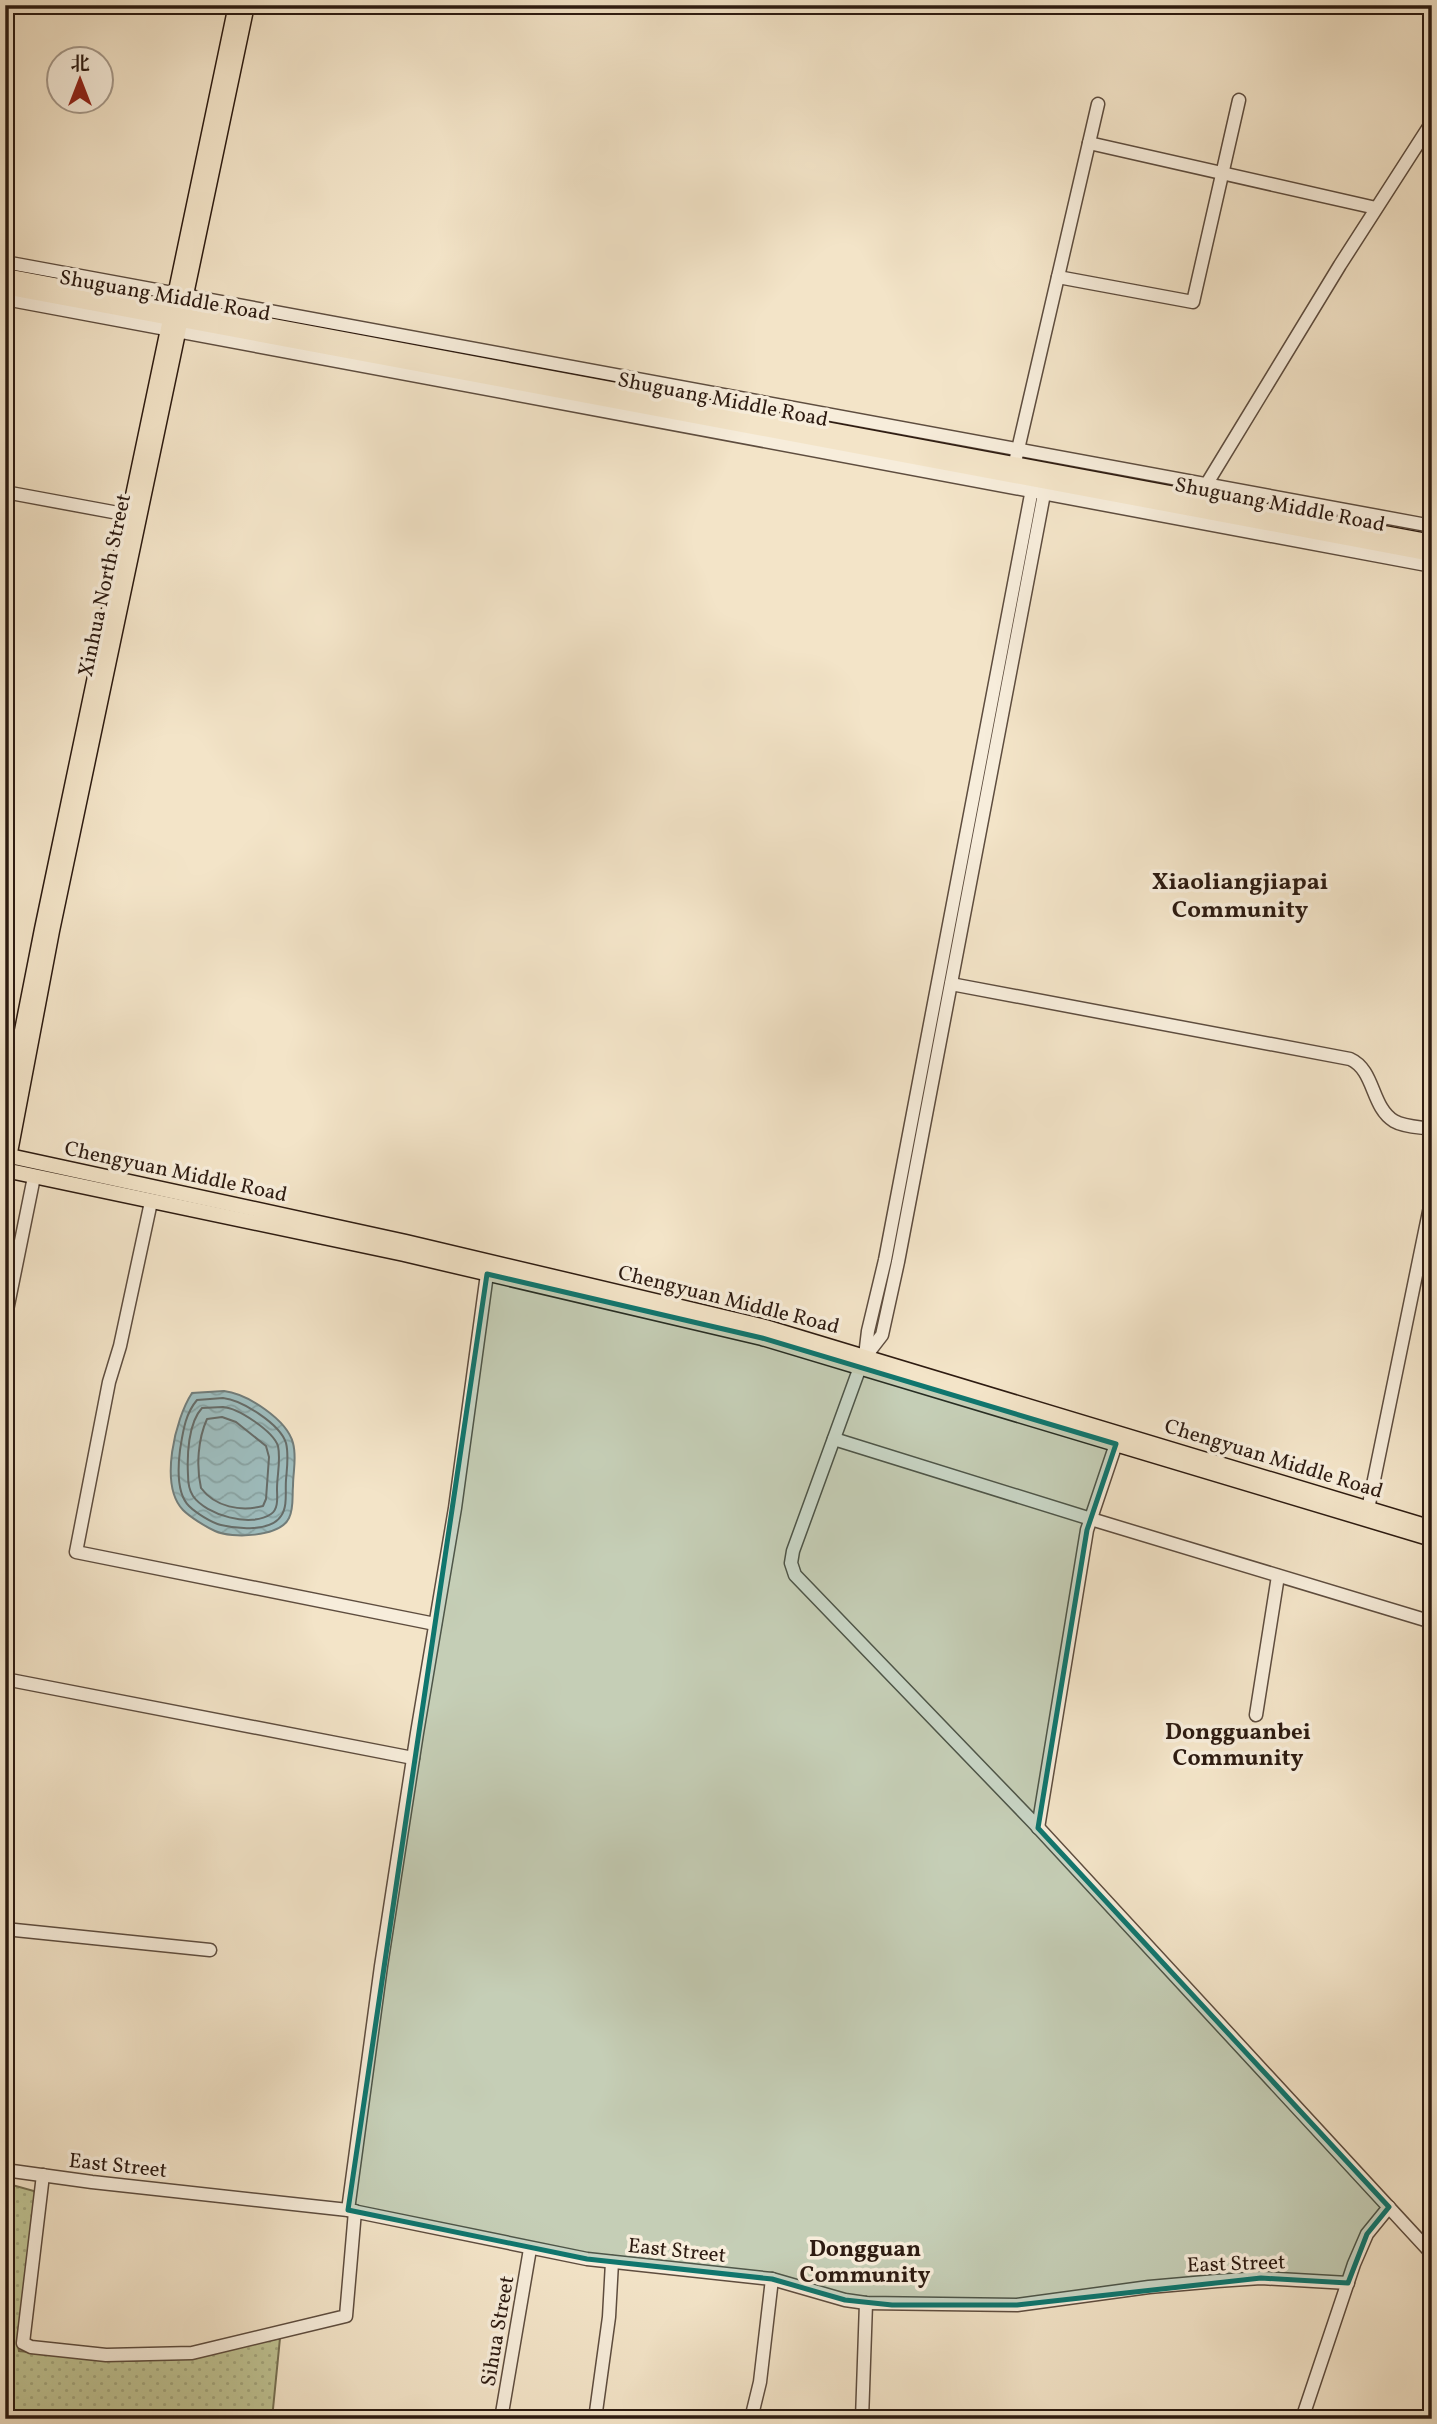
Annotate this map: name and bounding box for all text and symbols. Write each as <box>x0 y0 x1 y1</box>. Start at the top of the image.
north arrow <box>46 46 116 116</box>
text: 北 <box>70 52 90 78</box>
street label: Shuguang Middle Road <box>57 264 273 329</box>
street label: Shuguang Middle Road <box>615 366 830 435</box>
street label: Shuguang Middle Road <box>1172 471 1387 540</box>
street label: Xinhua North Street <box>72 491 139 680</box>
district label: Xiaoliangjiapai Community <box>1152 866 1328 928</box>
street label: Chengyuan Middle Road <box>62 1135 290 1210</box>
street label: Chengyuan Middle Road <box>615 1259 842 1342</box>
street label: Chengyuan Middle Road <box>1161 1412 1386 1507</box>
district label: Dongguanbei Community <box>1165 1717 1311 1775</box>
street label: East Street <box>67 2147 168 2186</box>
street label: East Street <box>626 2232 727 2271</box>
district label: Dongguan Community <box>800 2234 930 2292</box>
street label: East Street <box>1186 2248 1286 2281</box>
street label: Sihua Street <box>474 2274 522 2389</box>

